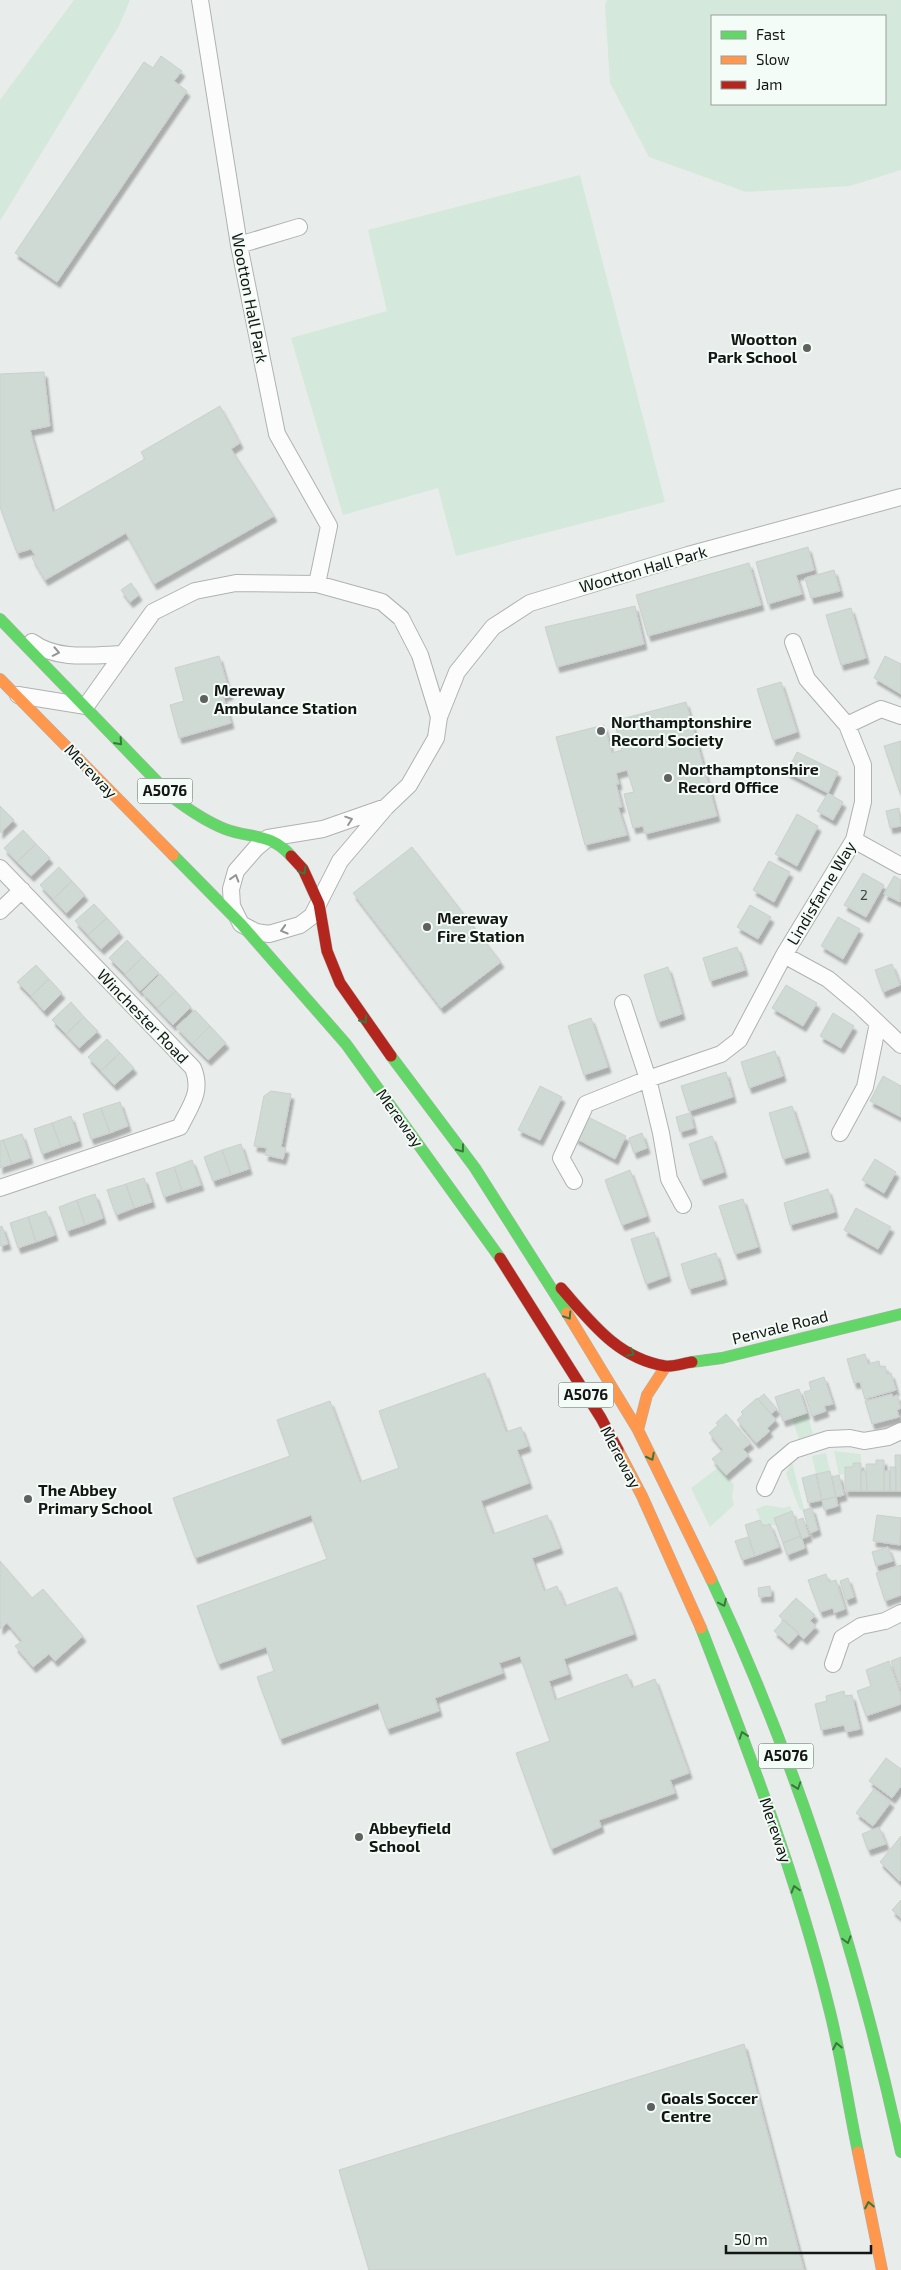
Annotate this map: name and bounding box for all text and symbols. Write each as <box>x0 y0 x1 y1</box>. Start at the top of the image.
legend <box>711 15 886 105</box>
text: Fast <box>756 25 786 43</box>
text: Slow <box>756 50 790 68</box>
text: Jam <box>756 75 782 93</box>
street label: Wootton Hall Park <box>229 231 272 365</box>
place label: Wootton Park School <box>708 329 798 366</box>
marker: Wootton Park School <box>801 342 813 354</box>
street label: Wootton Hall Park <box>577 541 709 596</box>
one-way arrow <box>52 646 61 657</box>
place label: Mereway Ambulance Station <box>214 680 357 717</box>
marker: Mereway Ambulance Station <box>198 693 210 705</box>
place label: Northamptonshire Record Society <box>611 712 752 750</box>
marker: Northamptonshire Record Society <box>595 725 607 737</box>
one-way arrow <box>113 737 122 746</box>
street label: Mereway <box>61 740 122 802</box>
place label: Northamptonshire Record Office <box>678 759 819 796</box>
marker: Northamptonshire Record Office <box>662 772 674 784</box>
road number: A5076 <box>138 778 192 804</box>
one-way arrow <box>345 815 353 825</box>
street label: Lindisfarne Way <box>782 837 859 948</box>
one-way arrow <box>296 866 306 875</box>
one-way arrow <box>229 874 239 882</box>
house number: 2 <box>860 886 868 903</box>
place label: Mereway Fire Station <box>437 908 525 945</box>
marker: Mereway Fire Station <box>421 921 433 933</box>
one-way arrow <box>280 925 288 935</box>
street label: Winchester Road <box>94 965 193 1067</box>
one-way arrow <box>358 1014 367 1023</box>
street label: Mereway <box>373 1085 428 1151</box>
one-way arrow <box>456 1143 464 1152</box>
street label: Penvale Road <box>730 1305 830 1348</box>
one-way arrow <box>562 1310 571 1319</box>
one-way arrow <box>626 1347 635 1357</box>
road number: A5076 <box>558 1382 614 1408</box>
street label: Mereway <box>597 1422 646 1492</box>
one-way arrow <box>645 1451 655 1460</box>
place label: The Abbey Primary School <box>38 1480 153 1518</box>
marker: The Abbey Primary School <box>22 1493 34 1505</box>
one-way arrow <box>716 1597 726 1606</box>
one-way arrow <box>738 1731 748 1740</box>
road number: A5076 <box>758 1744 814 1768</box>
one-way arrow <box>791 1781 801 1789</box>
street label: Mereway <box>756 1795 797 1865</box>
place label: Abbeyfield School <box>369 1818 451 1855</box>
marker: Abbeyfield School <box>353 1831 365 1843</box>
one-way arrow <box>791 1885 801 1893</box>
one-way arrow <box>841 1936 852 1944</box>
one-way arrow <box>832 2041 842 2050</box>
place label: Goals Soccer Centre <box>661 2088 758 2125</box>
marker: Goals Soccer Centre <box>645 2101 657 2113</box>
one-way arrow <box>864 2201 874 2209</box>
scale bar <box>726 2222 871 2254</box>
text: 50 m <box>734 2230 768 2248</box>

